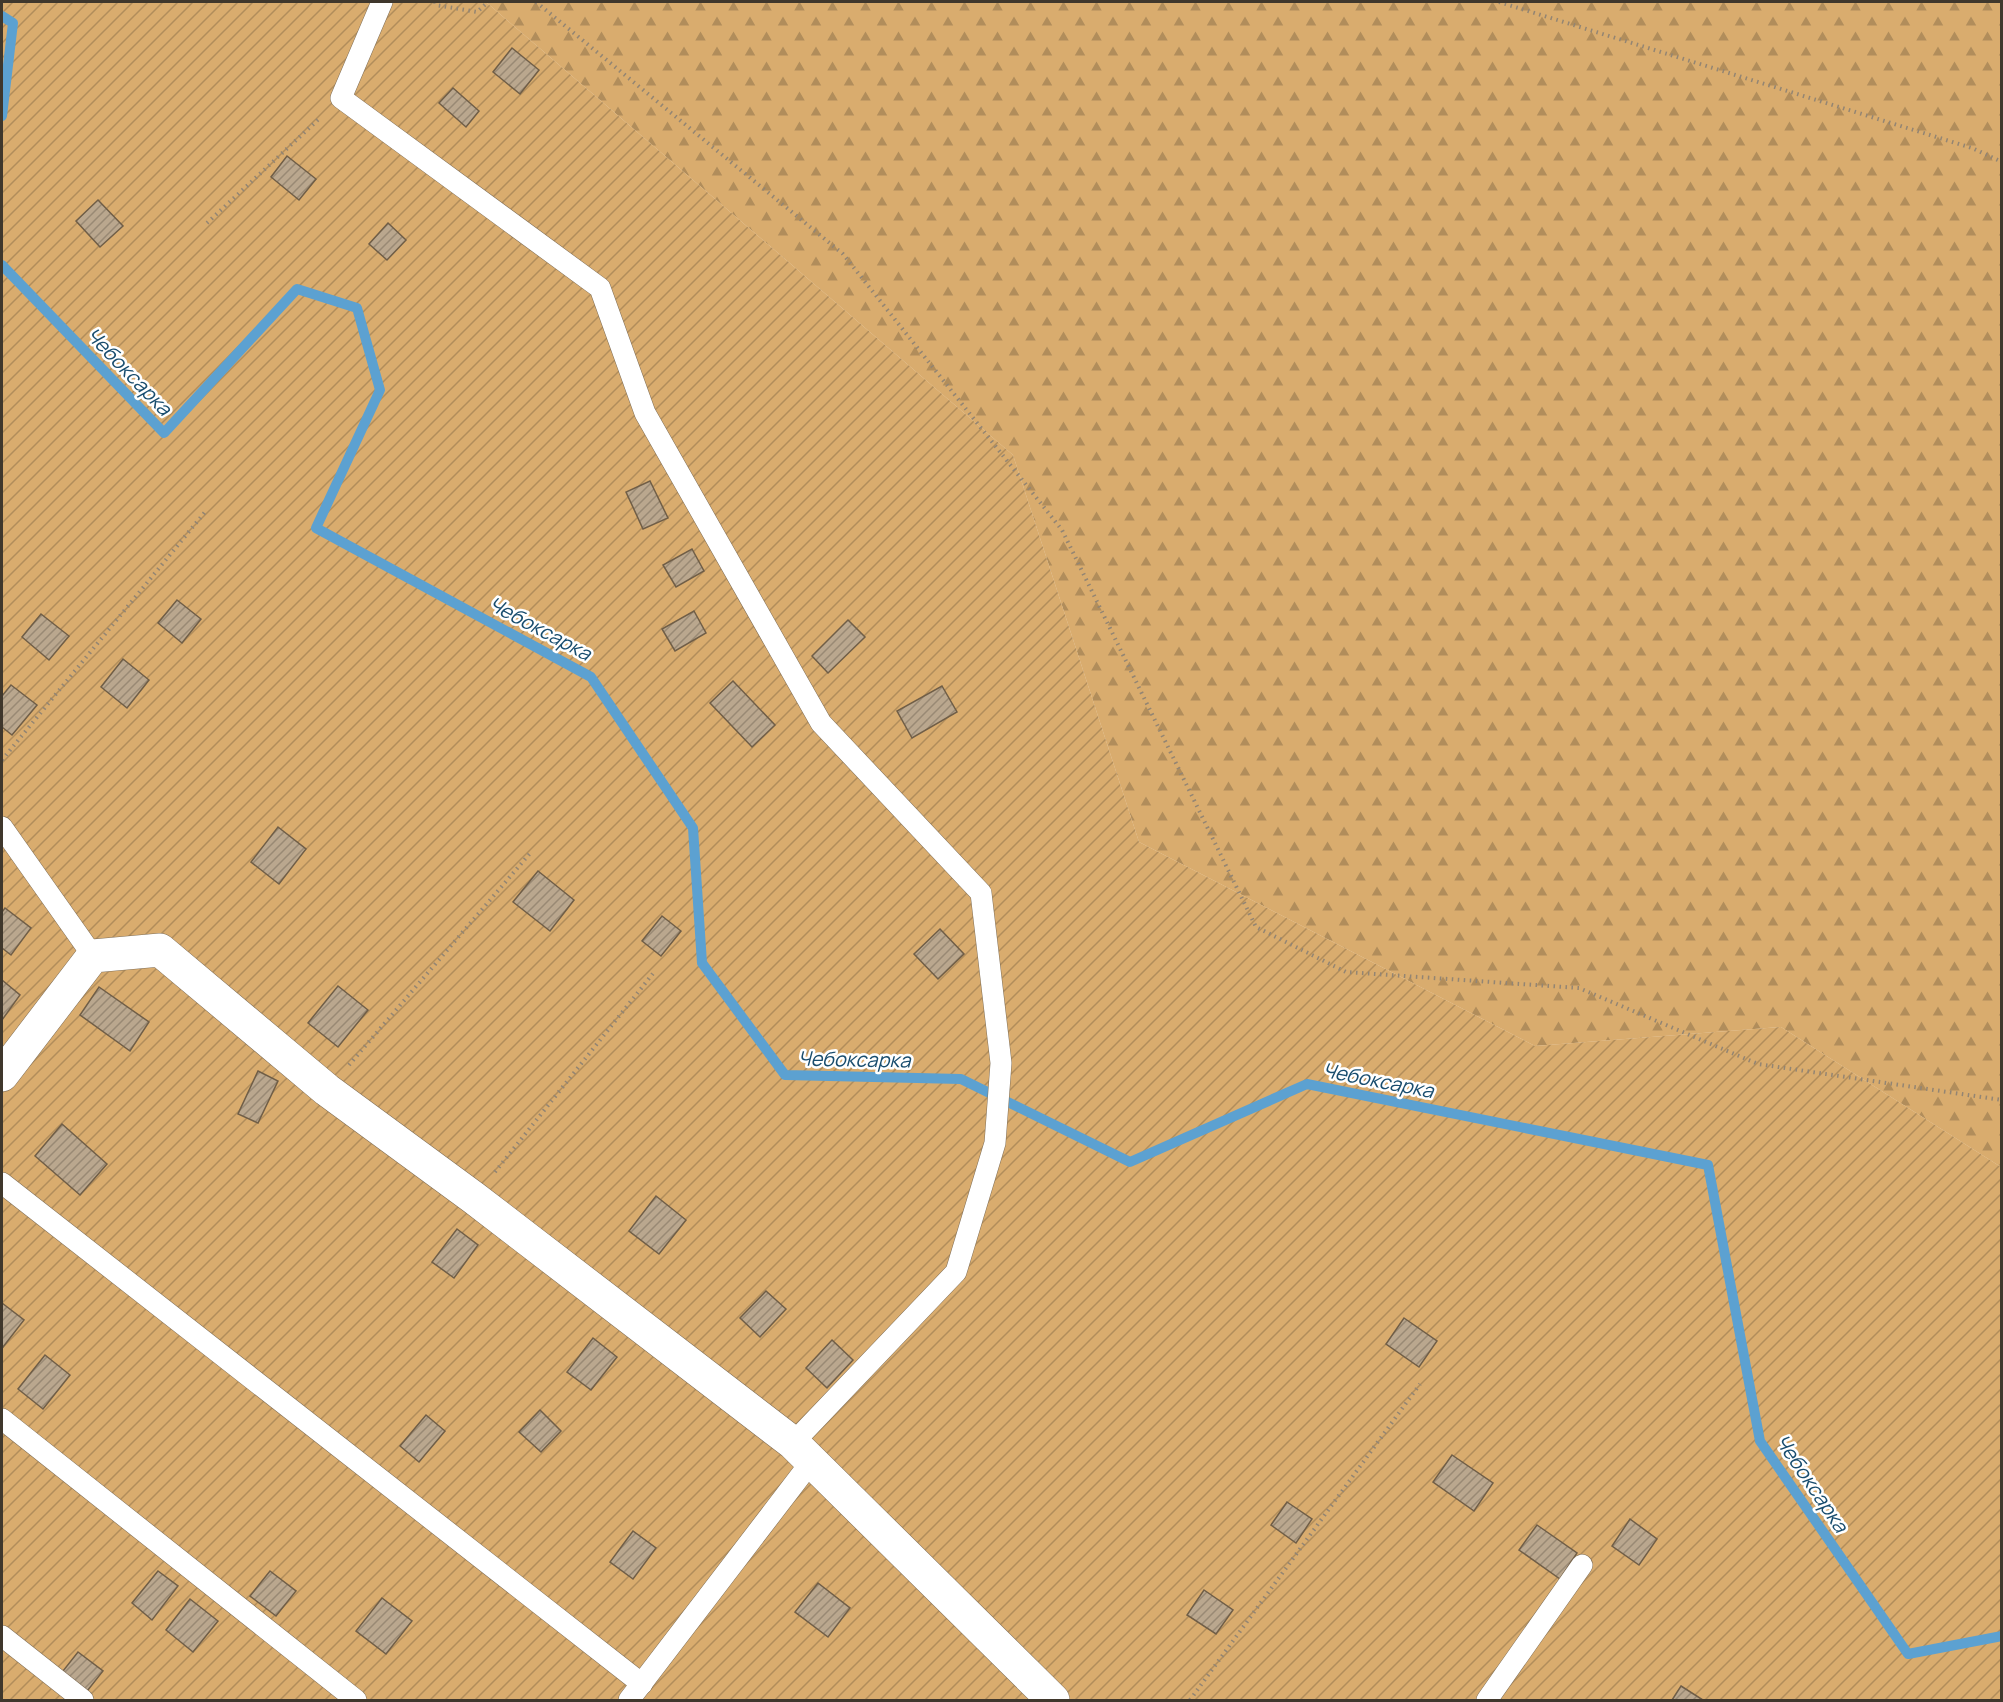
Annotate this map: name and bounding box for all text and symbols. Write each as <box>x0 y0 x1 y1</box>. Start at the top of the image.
water label: Чебоксарка <box>80 321 179 422</box>
water label: Чебоксарка <box>484 590 597 667</box>
water label: Чебоксарка <box>797 1045 912 1073</box>
water label: Чебоксарка <box>1320 1056 1437 1104</box>
water label: Чебоксарка <box>1769 1429 1855 1538</box>

